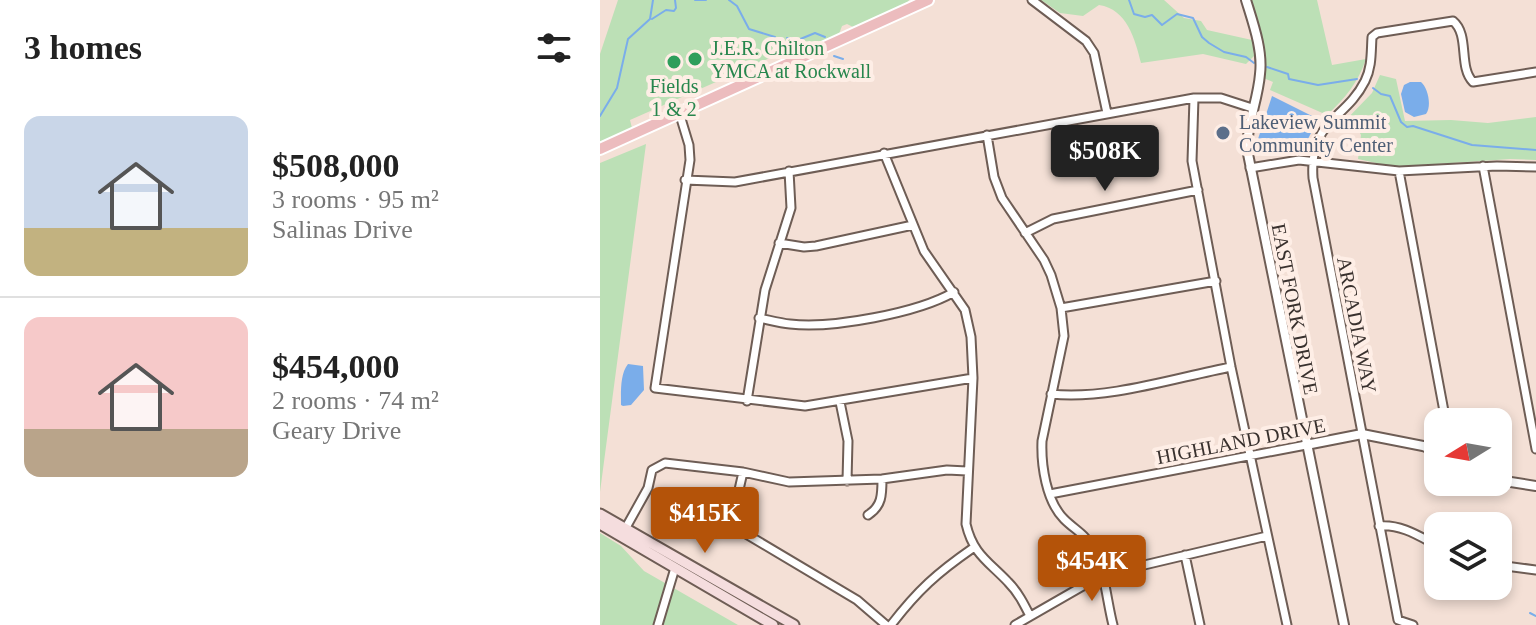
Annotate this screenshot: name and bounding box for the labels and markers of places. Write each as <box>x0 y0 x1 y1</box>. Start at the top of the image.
place label: J.E.R. Chilton YMCA at Rockwall <box>711 37 871 82</box>
marker: J.E.R. Chilton YMCA at Rockwall <box>686 50 704 68</box>
marker: Fields 1 & 2 <box>665 53 683 71</box>
place label: Fields 1 & 2 <box>650 75 699 120</box>
place label: Lakeview Summit Community Center <box>1239 111 1393 157</box>
marker: Lakeview Summit Community Center <box>1214 124 1232 142</box>
pin: $508K <box>1049 125 1161 193</box>
pin: $415K <box>649 487 761 555</box>
pin: $454K <box>1036 535 1148 603</box>

